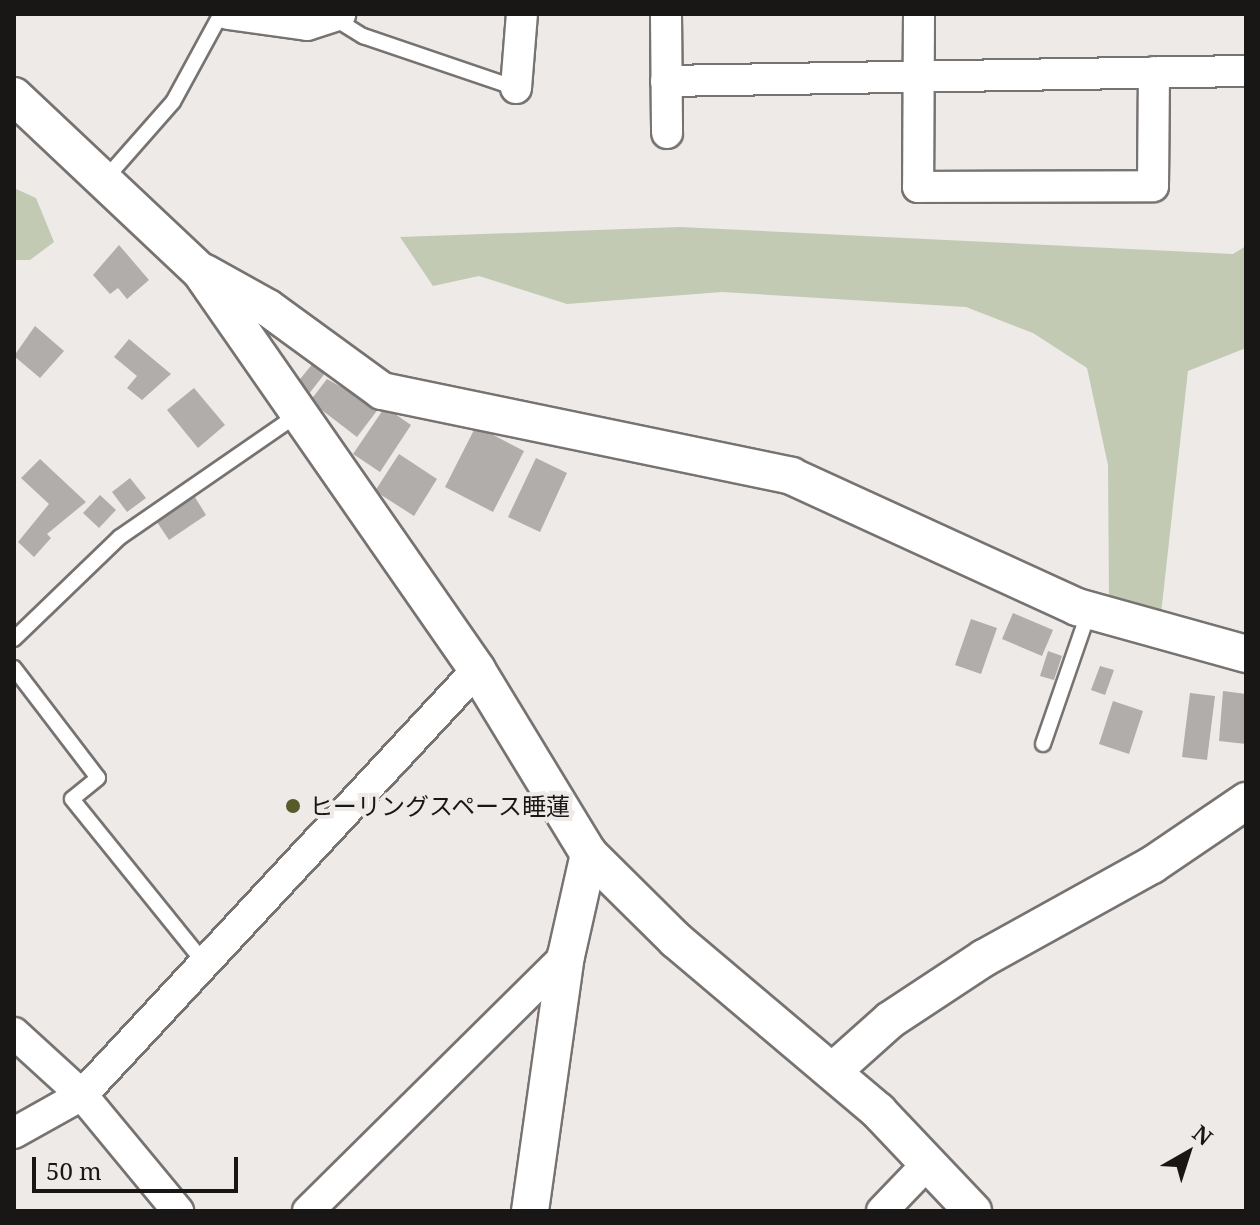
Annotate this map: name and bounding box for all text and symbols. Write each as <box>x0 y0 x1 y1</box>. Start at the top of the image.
place label: ヒーリングスペース睡蓮 <box>309 792 573 820</box>
marker: ヒーリングスペース睡蓮 <box>284 797 302 815</box>
north arrow <box>1148 1113 1228 1193</box>
text: N <box>1187 1117 1219 1151</box>
scale bar <box>36 1141 242 1191</box>
text: 50 m <box>46 1154 102 1187</box>

